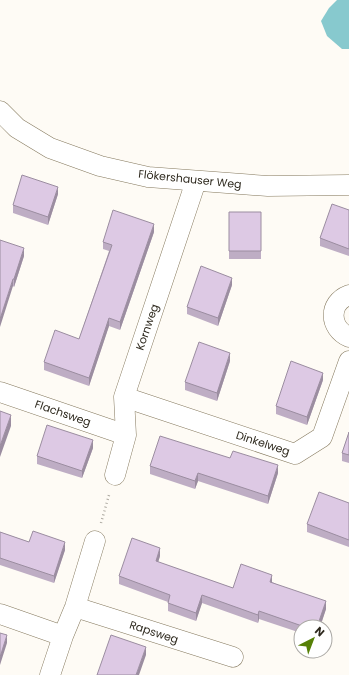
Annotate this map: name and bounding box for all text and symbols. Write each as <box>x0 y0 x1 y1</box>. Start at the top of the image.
street label: Flökershauser Weg <box>138 166 242 192</box>
street label: Kornweg <box>132 302 162 352</box>
street label: Flachsweg <box>33 396 93 430</box>
street label: Dinkelweg <box>234 427 292 459</box>
street label: Rapsweg <box>127 617 181 647</box>
north arrow <box>293 619 333 659</box>
text: N <box>311 623 328 640</box>

